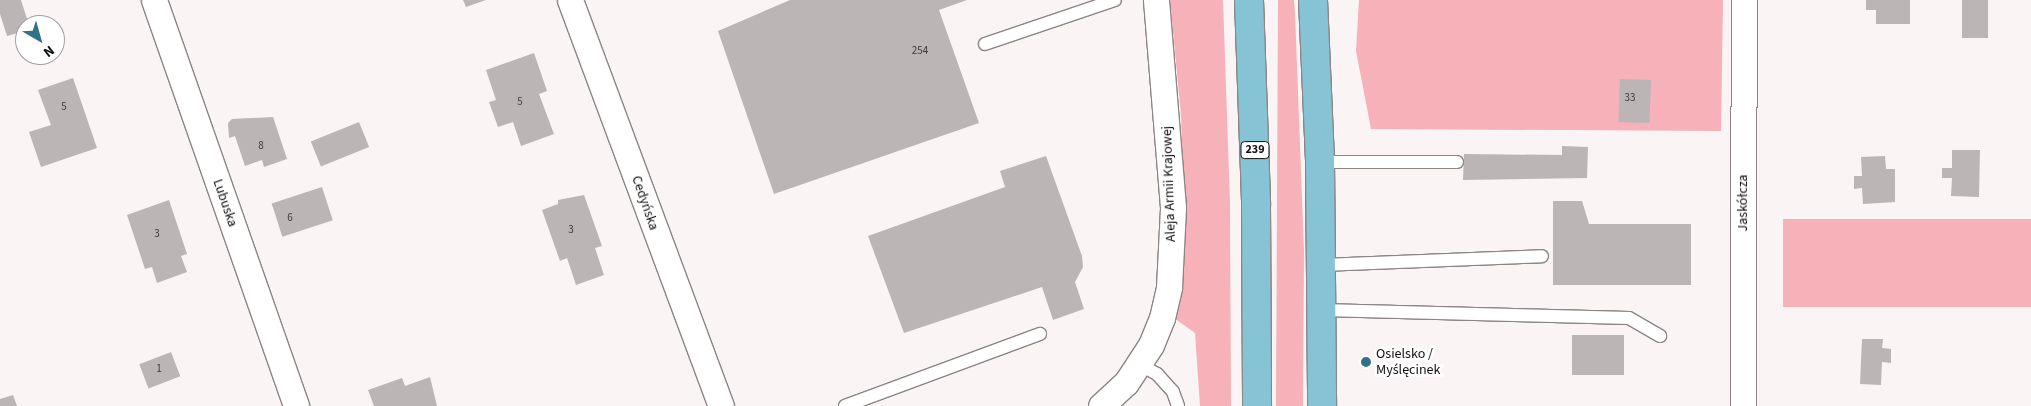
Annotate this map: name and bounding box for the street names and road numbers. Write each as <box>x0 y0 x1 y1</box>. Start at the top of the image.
street label: Aleja Armii Krajowej <box>1159 126 1179 242</box>
road number: 239 <box>1240 140 1270 160</box>
street label: Cedyńska <box>628 173 662 233</box>
street label: Jaskółcza <box>1735 174 1751 232</box>
street label: Lubuska <box>209 177 241 229</box>

